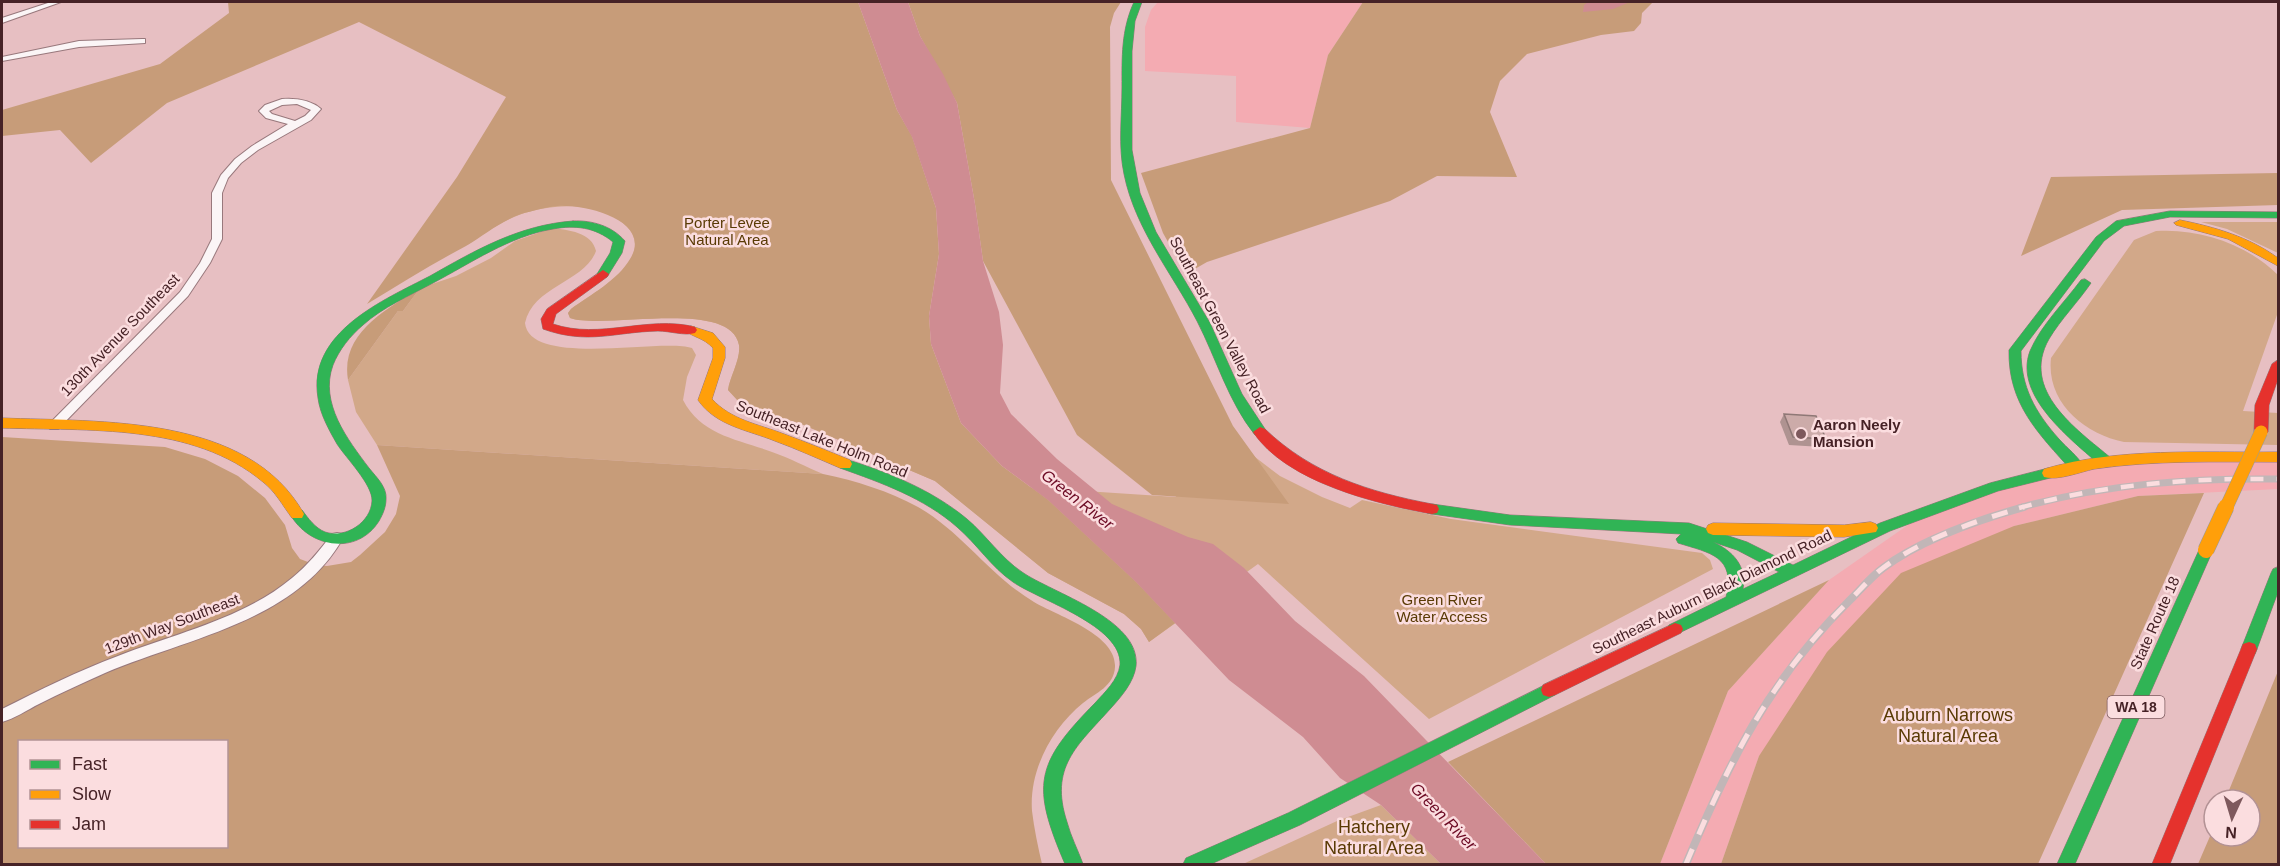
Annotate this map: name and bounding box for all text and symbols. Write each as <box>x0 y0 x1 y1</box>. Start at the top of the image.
park label: Porter Levee Natural Area <box>684 214 770 248</box>
street label: Southeast Green Valley Road <box>1167 234 1274 416</box>
street label: 130th Avenue Southeast <box>57 269 183 399</box>
street label: Southeast Lake Holm Road <box>734 396 910 481</box>
place label: Aaron Neely Mansion <box>1813 416 1901 450</box>
marker: Aaron Neely Mansion <box>1794 427 1808 441</box>
water label: Green River <box>1038 466 1117 533</box>
street label: Southeast Auburn Black Diamond Road <box>1589 526 1834 657</box>
street label: State Route 18 <box>2126 574 2183 672</box>
street label: 129th Way Southeast <box>102 590 242 657</box>
park label: Green River Water Access <box>1396 591 1488 625</box>
road number: WA 18 <box>2108 696 2164 718</box>
park label: Auburn Narrows Natural Area <box>1883 705 2013 746</box>
legend <box>18 740 228 848</box>
text: Fast <box>72 754 107 774</box>
water label: Green River <box>1408 779 1480 854</box>
text: Slow <box>72 784 112 804</box>
north arrow <box>2202 788 2262 848</box>
text: Jam <box>72 814 106 834</box>
park label: Hatchery Natural Area <box>1324 817 1425 858</box>
text: N <box>2225 824 2237 841</box>

